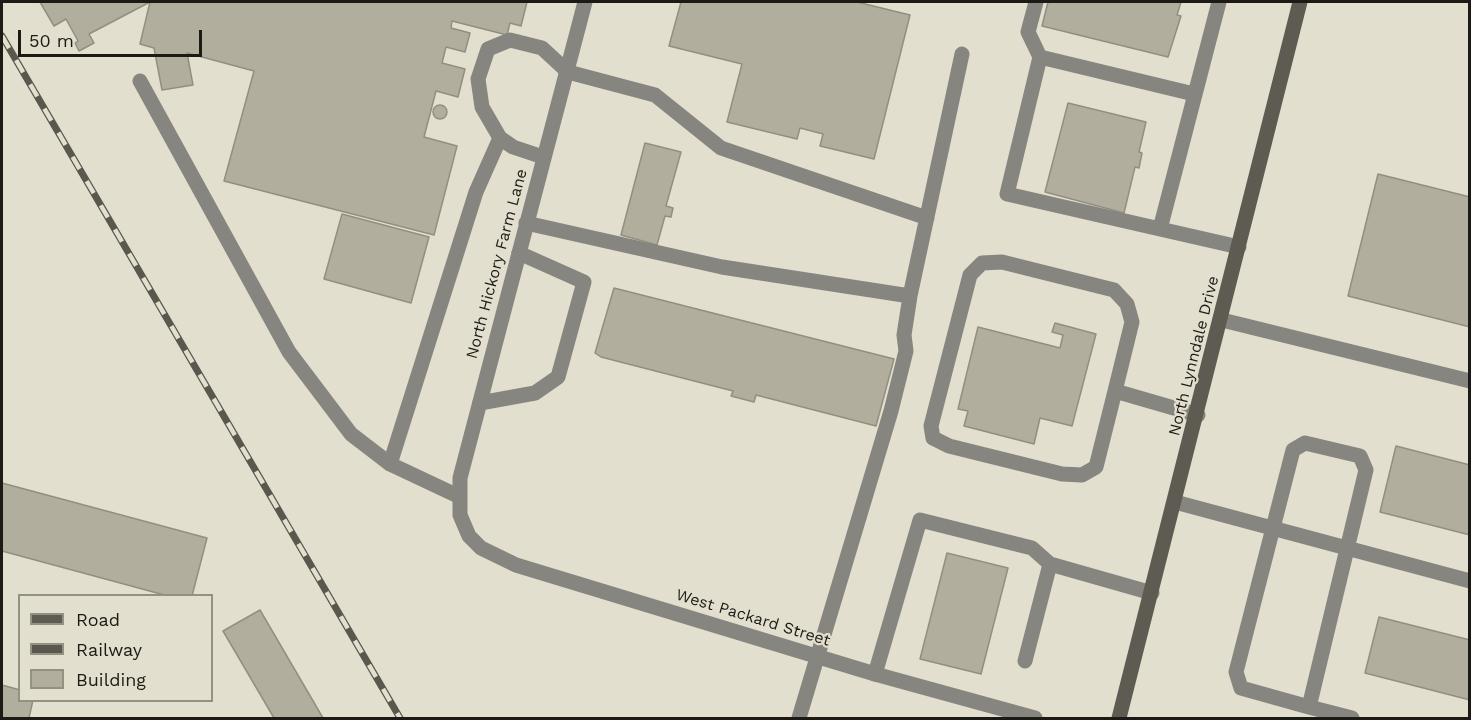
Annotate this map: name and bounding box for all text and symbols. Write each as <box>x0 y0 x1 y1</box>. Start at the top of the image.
scale bar <box>21 18 206 56</box>
text: 50 m <box>29 30 74 51</box>
street label: North Hickory Farm Lane <box>462 167 532 361</box>
street label: North Lynndale Drive <box>1165 274 1223 438</box>
street label: West Packard Street <box>674 585 832 651</box>
legend <box>18 594 213 702</box>
text: Road <box>76 609 120 630</box>
text: Railway <box>76 639 142 660</box>
text: Building <box>76 669 146 690</box>

